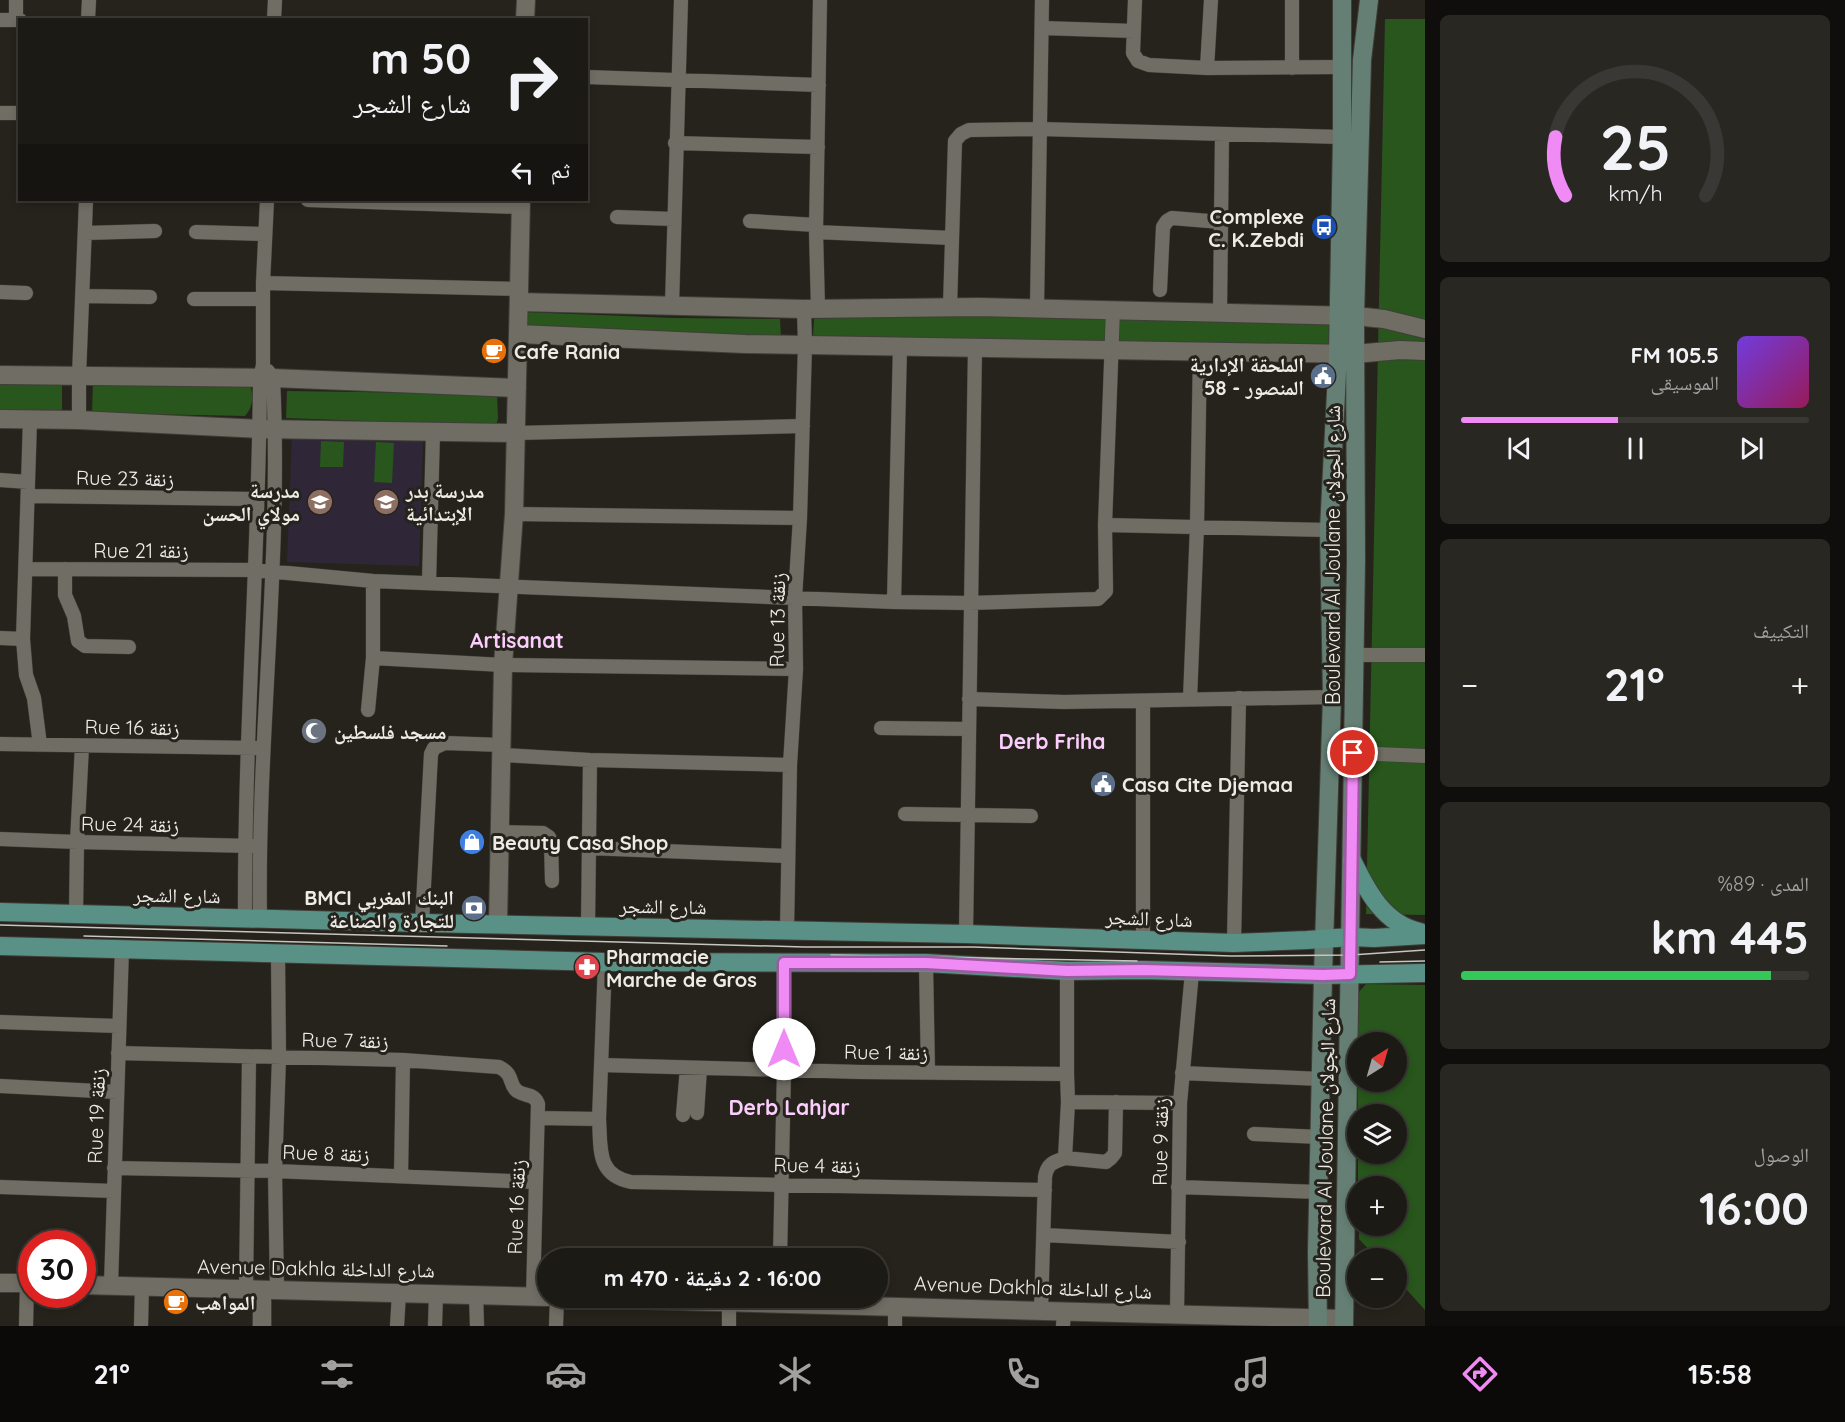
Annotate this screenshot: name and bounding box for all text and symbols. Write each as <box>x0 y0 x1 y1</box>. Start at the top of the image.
text: 50 m <box>371 32 471 85</box>
icon: right <box>492 42 570 120</box>
text: شارع الشجر <box>353 86 471 120</box>
text: 25 <box>1599 108 1671 186</box>
icon: left <box>506 156 539 189</box>
text: ثم <box>551 156 570 184</box>
text: km/h <box>1608 180 1662 206</box>
place label: Complexe C. K.Zebdi <box>1208 204 1304 252</box>
bus stop icon: Complexe C. K.Zebdi <box>1309 212 1339 242</box>
cafe icon: Cafe Rania <box>479 336 509 366</box>
place label: Cafe Rania <box>514 339 620 364</box>
text: 105.5 FM <box>1630 341 1719 369</box>
place label: الملحقة الإدارية 58 - المنصور <box>1190 352 1304 400</box>
public building icon: الملحقة الإدارية 58 - المنصور <box>1308 361 1338 391</box>
text: الموسيقى <box>1651 370 1719 395</box>
street label: Boulevard Al Joulane شارع الجولان <box>1320 405 1346 705</box>
icon: previous <box>1503 432 1536 465</box>
icon: pause <box>1619 432 1652 465</box>
icon: next <box>1735 432 1768 465</box>
street label: Rue 23 زنقة <box>76 465 174 491</box>
place label: مدرسة مولاي الحسن <box>202 478 300 529</box>
place label: مدرسة بدر الإبتدائية <box>405 478 484 526</box>
school or university icon: مدرسة مولاي الحسن <box>305 487 335 517</box>
school or university icon: مدرسة بدر الإبتدائية <box>371 487 401 517</box>
street label: Rue 21 زنقة <box>93 538 189 563</box>
street label: Rue 13 زنقة <box>764 572 790 668</box>
text: التكييف <box>1753 618 1809 643</box>
district label: Artisanat <box>470 627 564 653</box>
text: 21° <box>1604 656 1665 712</box>
text: − <box>1461 664 1478 705</box>
text: + <box>1790 664 1809 705</box>
street label: Rue 16 زنقة <box>84 714 180 740</box>
mosque icon: مسجد فلسطين <box>299 716 329 746</box>
place label: مسجد فلسطين <box>334 719 447 745</box>
pin <box>1327 727 1378 778</box>
district label: Derb Friha <box>999 728 1105 754</box>
icon: arrive <box>1336 736 1369 769</box>
public building icon: Casa Cite Djemaa <box>1088 769 1118 799</box>
place label: Casa Cite Djemaa <box>1122 772 1293 797</box>
street label: Rue 24 زنقة <box>81 811 179 837</box>
shop icon: Beauty Casa Shop <box>457 827 487 857</box>
place label: Beauty Casa Shop <box>492 830 668 855</box>
text: المدى · 89% <box>1718 871 1809 896</box>
street label: شارع الشجر <box>132 882 221 909</box>
place label: BMCI البنك المغربي للتجارة والصناعة <box>304 885 454 933</box>
bank icon: BMCI البنك المغربي للتجارة والصناعة <box>459 893 489 923</box>
street label: شارع الشجر <box>618 893 707 920</box>
street label: شارع الشجر <box>1104 904 1193 933</box>
text: 445 km <box>1650 909 1809 965</box>
place label: Pharmacie Marche de Gros <box>606 944 757 992</box>
pharmacy icon: Pharmacie Marche de Gros <box>572 952 602 982</box>
street label: Boulevard Al Joulane شارع الجولان <box>1310 998 1341 1298</box>
position arrow <box>752 1017 816 1081</box>
street label: Rue 7 زنقة <box>301 1027 389 1053</box>
north arrow <box>1347 1032 1407 1092</box>
map controls <box>1347 1032 1407 1308</box>
street label: Rue 1 زنقة <box>844 1039 928 1065</box>
street label: Rue 19 زنقة <box>82 1068 110 1164</box>
district label: Derb Lahjar <box>728 1094 850 1120</box>
street label: Rue 9 زنقة <box>1147 1098 1173 1186</box>
button: layers <box>1347 1104 1407 1164</box>
street label: Rue 8 زنقة <box>282 1139 370 1167</box>
text: الوصول <box>1754 1142 1809 1167</box>
street label: Rue 4 زنقة <box>773 1152 861 1178</box>
street label: Rue 16 زنقة <box>502 1159 530 1255</box>
button: + <box>1347 1176 1407 1236</box>
text: 16:00 <box>1699 1180 1809 1236</box>
speed limit sign: 30 <box>18 1230 96 1308</box>
button: − <box>1347 1248 1407 1308</box>
street label: Avenue Dakhla شارع الداخلة <box>197 1253 435 1284</box>
text: 16:00 · 2 دقيقة · 470 m <box>604 1264 821 1292</box>
street label: Avenue Dakhla شارع الداخلة <box>914 1270 1152 1305</box>
cafe icon: المواهب <box>161 1287 191 1317</box>
place label: المواهب <box>195 1290 255 1315</box>
icon: filters <box>316 1353 358 1395</box>
icon: car <box>545 1353 587 1395</box>
icon: climate <box>774 1353 816 1395</box>
icon: phone <box>1002 1353 1044 1395</box>
icon: music <box>1231 1353 1273 1395</box>
icon: directions <box>1459 1353 1501 1395</box>
text: 21° <box>93 1357 130 1391</box>
text: 15:58 <box>1688 1357 1752 1391</box>

